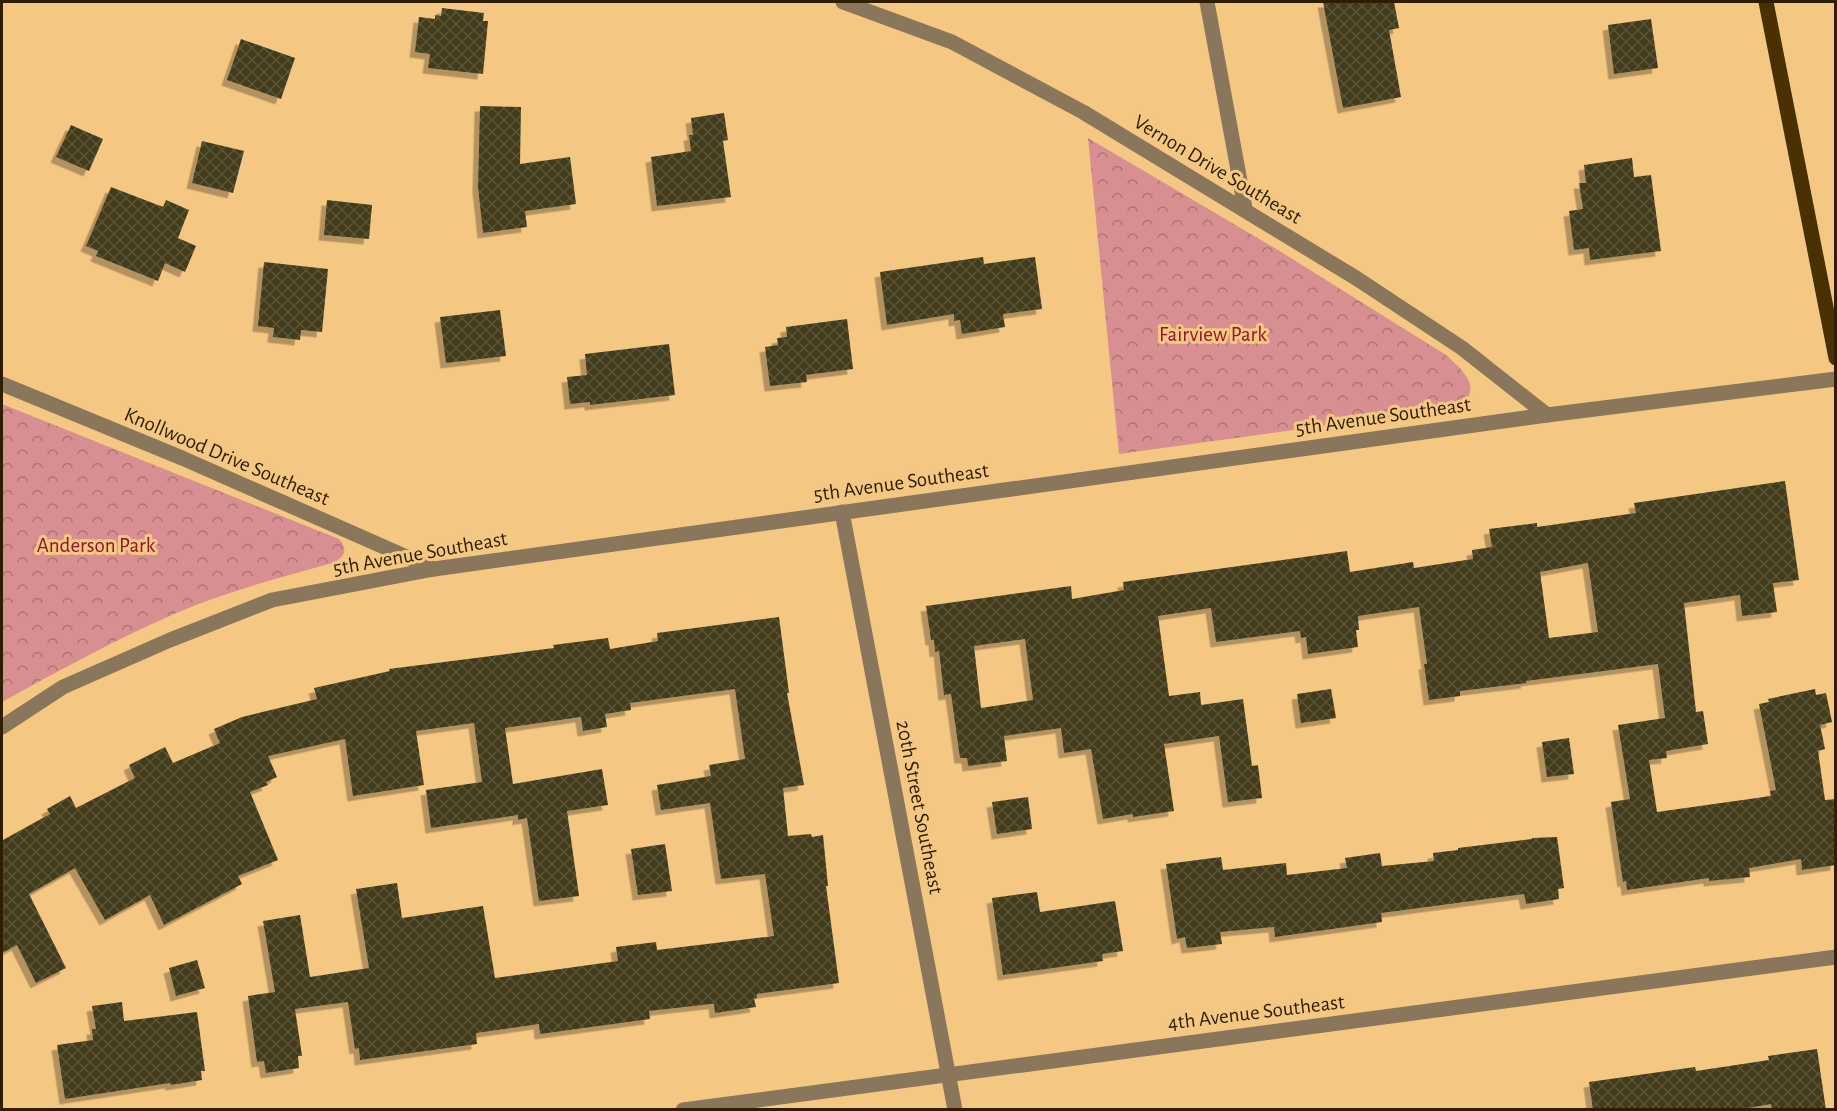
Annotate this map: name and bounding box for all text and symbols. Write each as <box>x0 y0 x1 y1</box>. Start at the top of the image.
street label: Vernon Drive Southeast <box>1130 111 1306 228</box>
park label: Fairview Park <box>1159 324 1267 345</box>
street label: 5th Avenue Southeast <box>1294 394 1472 439</box>
street label: Knollwood Drive Southeast <box>121 404 333 509</box>
street label: 5th Avenue Southeast <box>812 460 990 505</box>
street label: 5th Avenue Southeast <box>331 528 509 579</box>
park label: Anderson Park <box>37 535 156 556</box>
street label: 20th Street Southeast <box>892 718 947 896</box>
street label: 4th Avenue Southeast <box>1167 991 1346 1034</box>

